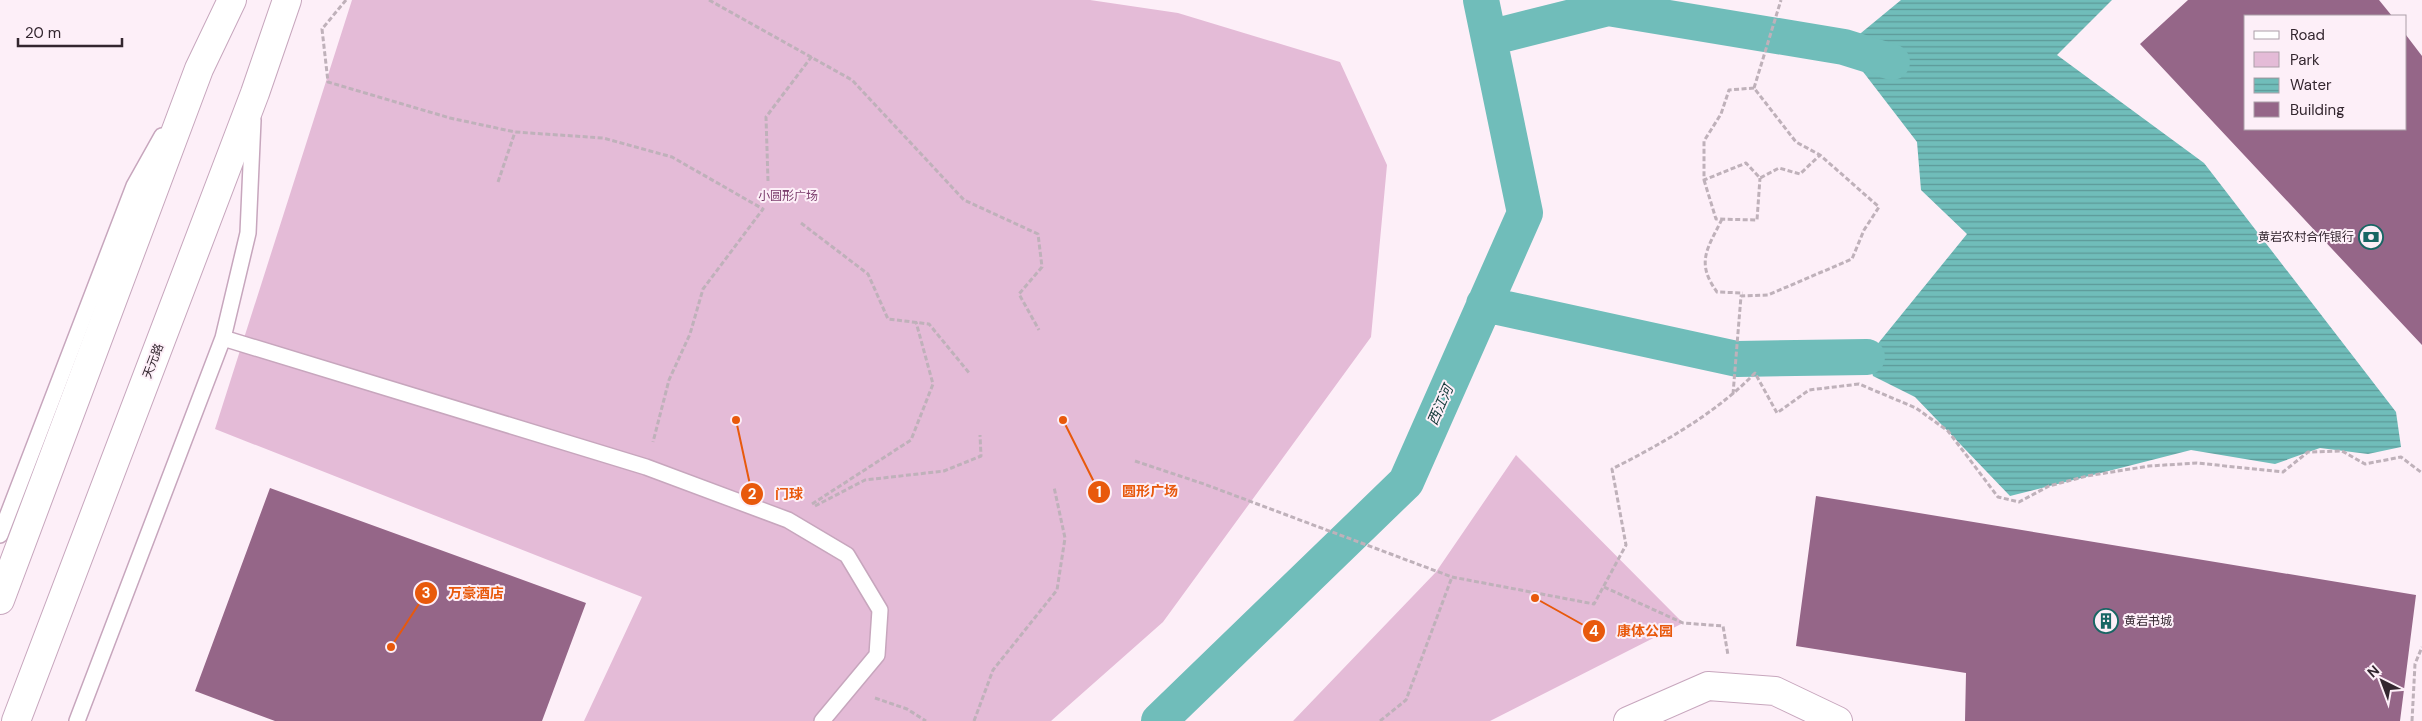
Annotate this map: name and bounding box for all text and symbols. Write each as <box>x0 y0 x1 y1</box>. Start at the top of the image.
scale bar <box>18 15 121 47</box>
legend <box>2244 15 2407 130</box>
text: 20 m <box>25 23 61 43</box>
text: Road <box>2290 25 2325 45</box>
text: Park <box>2290 50 2320 70</box>
text: Water <box>2290 75 2332 95</box>
text: Building <box>2290 100 2345 120</box>
park label: 小圆形广场 <box>758 188 818 204</box>
bank icon: 黄岩农村合作银行 <box>2358 224 2384 250</box>
place label: 黄岩农村合作银行 <box>2258 229 2354 245</box>
street label: 天元路 <box>139 341 167 381</box>
water label: 西江河 <box>1423 379 1458 428</box>
callout: 圆形广场 <box>1087 477 1188 506</box>
callout: 门球 <box>740 479 813 508</box>
text: 1 <box>1096 482 1102 502</box>
text: 圆形广场 <box>1122 482 1178 500</box>
text: 2 <box>748 484 757 504</box>
text: 门球 <box>775 485 803 503</box>
callout: 万豪酒店 <box>413 578 514 607</box>
text: 3 <box>421 583 431 603</box>
text: 万豪酒店 <box>448 584 504 602</box>
building icon: 黄岩书城 <box>2093 608 2119 634</box>
place label: 黄岩书城 <box>2124 613 2172 629</box>
callout: 康体公园 <box>1582 616 1683 645</box>
text: 4 <box>1589 621 1599 641</box>
text: 康体公园 <box>1617 622 1673 640</box>
north arrow <box>2357 656 2407 706</box>
text: N <box>2363 661 2383 681</box>

